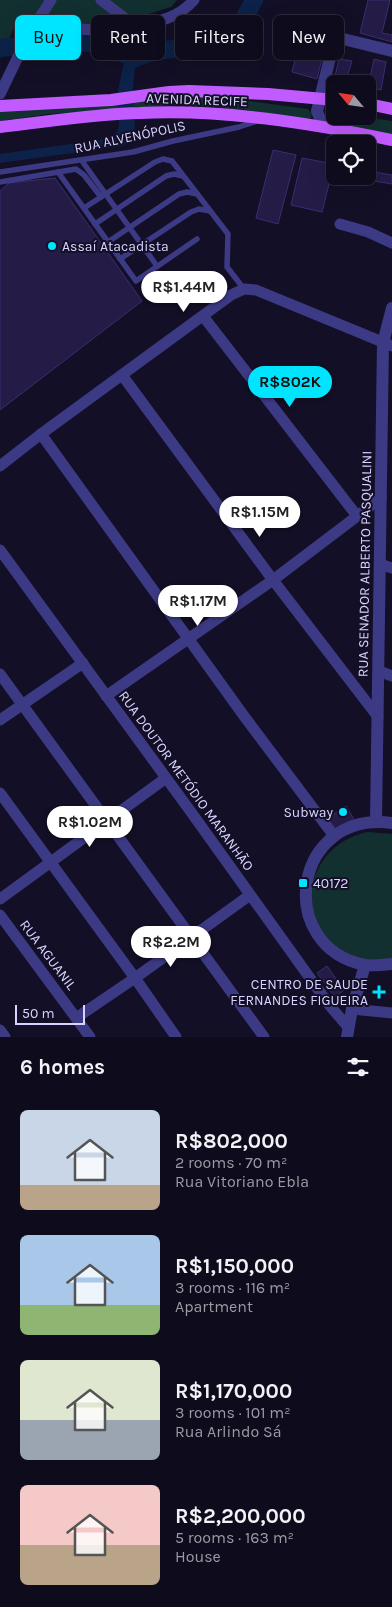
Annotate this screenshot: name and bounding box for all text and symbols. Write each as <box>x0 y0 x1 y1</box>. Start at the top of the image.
chip: Buy <box>15 15 81 60</box>
chip: Rent <box>91 15 165 60</box>
chip: Filters <box>175 15 263 60</box>
chip: New <box>273 15 344 60</box>
north arrow <box>326 75 376 125</box>
map controls <box>326 75 376 185</box>
street label: AVENIDA RECIFE <box>146 90 248 110</box>
street label: RUA ALVENÓPOLIS <box>73 117 187 157</box>
button: locate <box>326 135 376 185</box>
place label: Assaí Atacadista <box>62 238 169 255</box>
marker: Assaí Atacadista <box>46 240 58 252</box>
pin: R$1.44M <box>138 270 230 313</box>
text: R$1.44M <box>152 277 216 296</box>
pin: R$802K <box>249 366 331 408</box>
text: R$802K <box>259 372 321 391</box>
street label: RUA SENADOR ALBERTO PASQUALINI <box>355 451 375 677</box>
pin: R$1.15M <box>214 496 306 538</box>
text: R$1.15M <box>230 502 290 521</box>
pin: R$1.17M <box>152 584 244 627</box>
text: R$1.17M <box>169 591 227 610</box>
street label: RUA DOUTOR METÓDIO MARANHÃO <box>115 688 257 874</box>
place label: Subway <box>283 804 333 821</box>
pin: R$1.02M <box>44 806 136 848</box>
marker: Subway <box>337 806 349 818</box>
text: R$1.02M <box>58 812 122 831</box>
place label: 40172 <box>313 875 348 892</box>
marker: 40172 <box>297 877 309 889</box>
street label: RUA AGUANIL <box>16 917 80 994</box>
pin: R$2.2M <box>130 926 212 968</box>
text: R$2.2M <box>142 932 200 951</box>
place label: CENTRO DE SAUDE FERNANDES FIGUEIRA <box>230 976 368 1009</box>
marker: CENTRO DE SAUDE FERNANDES FIGUEIRA <box>372 985 386 999</box>
scale bar <box>15 1002 85 1025</box>
text: 50 m <box>22 1005 55 1022</box>
icon: filters <box>344 1053 372 1081</box>
text: 6 homes <box>20 1055 105 1079</box>
text: R$802,000 <box>175 1129 288 1153</box>
icon: home <box>60 1130 120 1190</box>
text: 2 rooms · 70 m² <box>175 1153 287 1172</box>
text: Rua Vitoriano Ebla <box>175 1172 309 1191</box>
text: R$1,150,000 <box>175 1254 294 1278</box>
icon: home <box>60 1255 120 1315</box>
text: 3 rooms · 116 m² <box>175 1278 290 1297</box>
text: Apartment <box>175 1297 253 1316</box>
text: R$1,170,000 <box>175 1379 292 1403</box>
icon: home <box>60 1380 120 1440</box>
text: 3 rooms · 101 m² <box>175 1403 291 1422</box>
text: Rua Arlindo Sá <box>175 1422 281 1441</box>
text: R$2,200,000 <box>175 1504 305 1528</box>
icon: home <box>60 1505 120 1565</box>
text: 5 rooms · 163 m² <box>175 1528 294 1547</box>
text: House <box>175 1547 221 1566</box>

